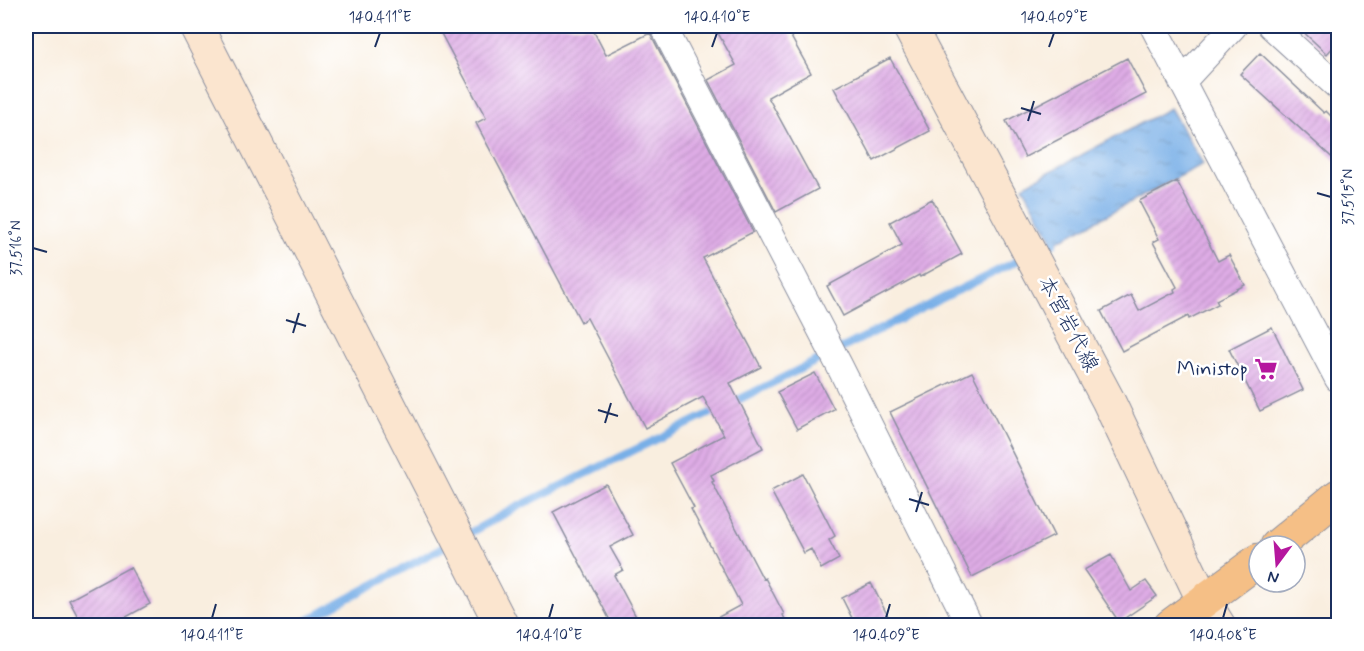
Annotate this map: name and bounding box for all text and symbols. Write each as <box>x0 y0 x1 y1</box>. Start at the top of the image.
text: 140.411°E <box>348 8 412 28</box>
text: 140.410°E <box>684 8 750 28</box>
text: 140.409°E <box>1020 8 1088 28</box>
text: 37.515°N <box>1339 169 1359 225</box>
text: 37.516°N <box>7 220 27 276</box>
street label: 本宮岩代線 <box>1031 271 1105 377</box>
place label: Ministop <box>1177 355 1248 383</box>
supermarket icon: Ministop <box>1253 356 1279 382</box>
north arrow <box>1247 534 1307 594</box>
text: N <box>1265 565 1281 589</box>
text: 140.411°E <box>180 626 244 646</box>
text: 140.410°E <box>516 626 582 646</box>
text: 140.409°E <box>852 626 920 646</box>
text: 140.408°E <box>1189 626 1257 646</box>

